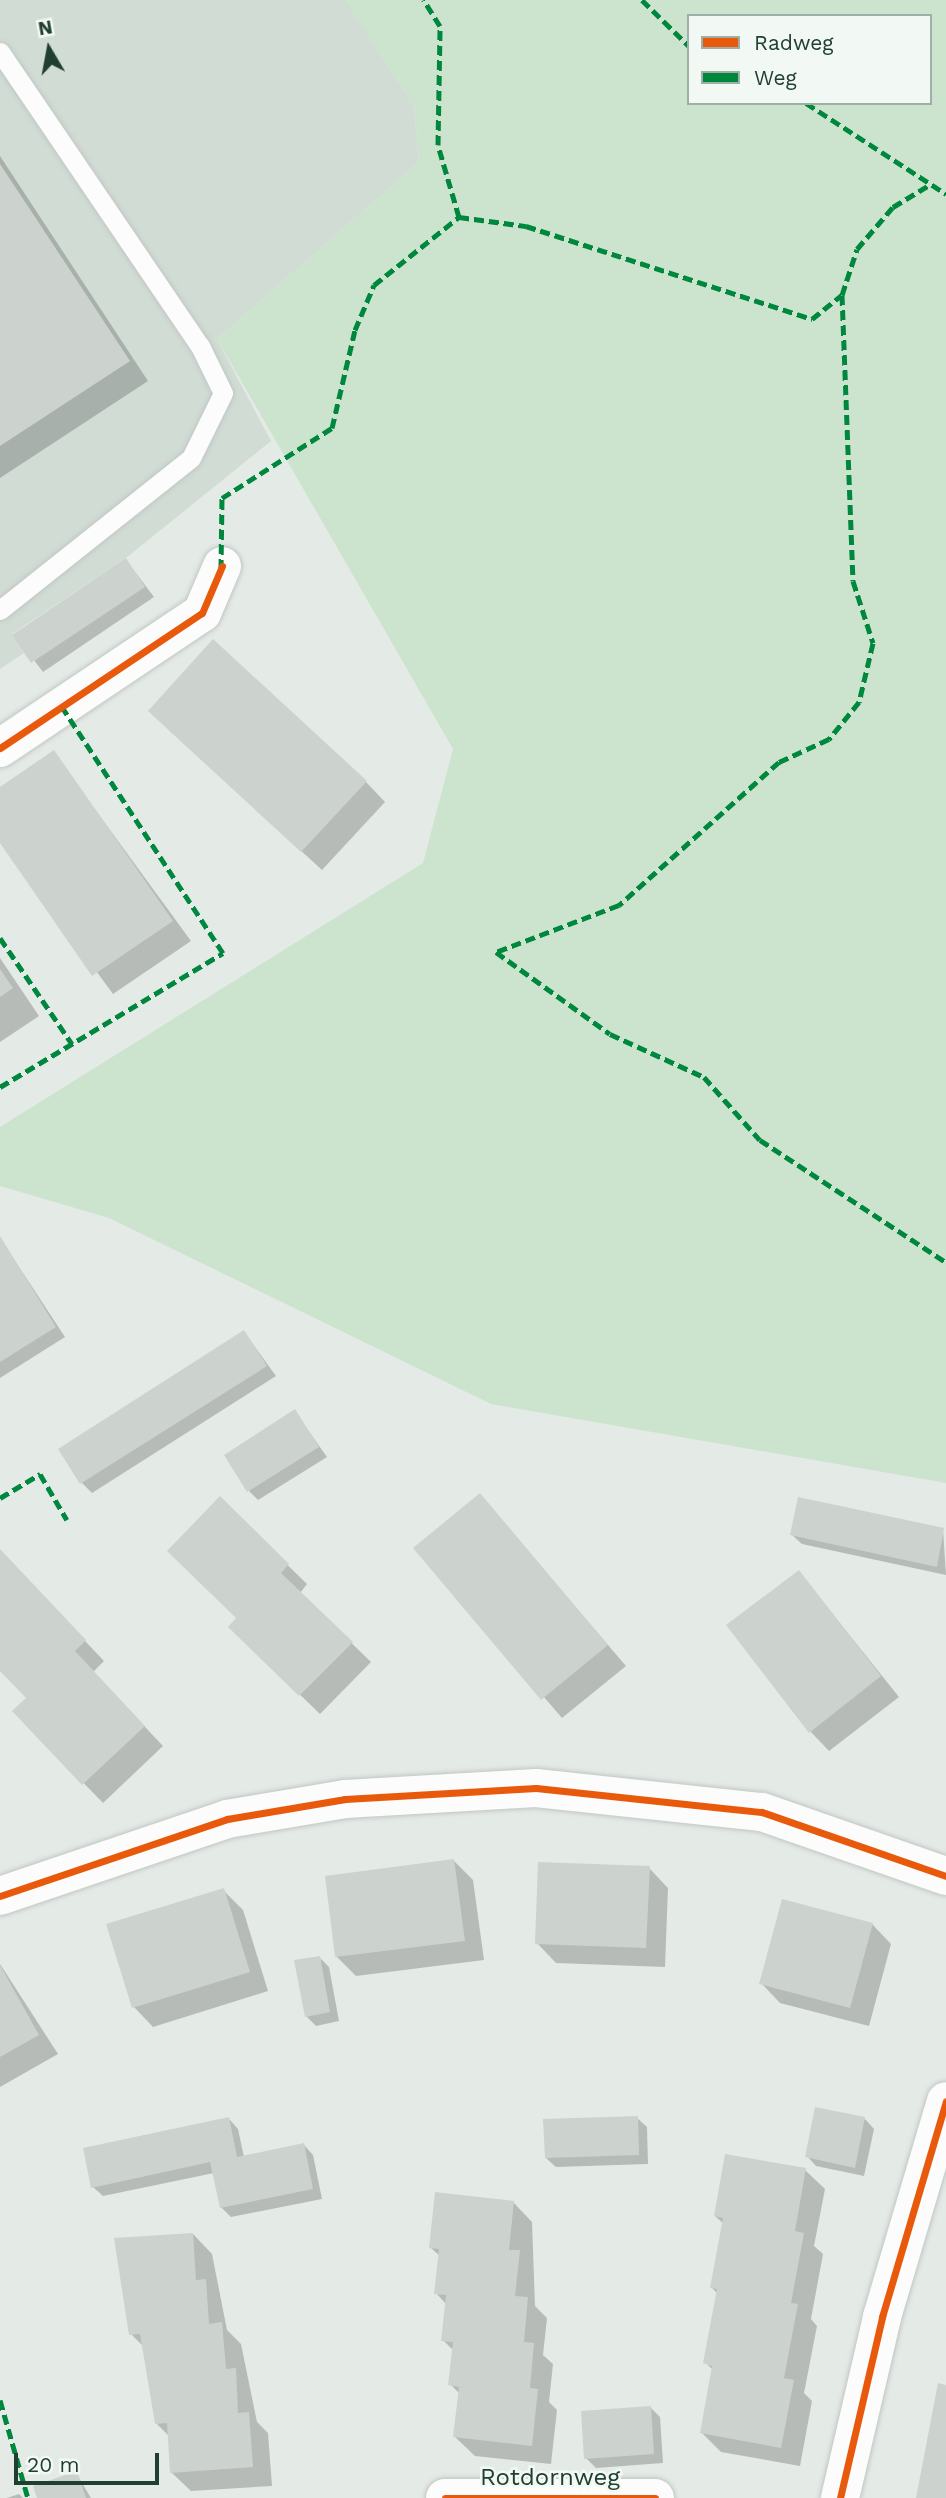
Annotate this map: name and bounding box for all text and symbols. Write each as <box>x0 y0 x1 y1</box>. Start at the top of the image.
north arrow <box>14 14 84 84</box>
legend <box>687 14 932 105</box>
text: N <box>36 15 54 40</box>
text: Radweg <box>754 30 834 55</box>
text: Weg <box>754 65 797 90</box>
scale bar <box>18 2438 163 2482</box>
text: 20 m <box>27 2452 79 2477</box>
street label: Rotdornweg <box>480 2464 620 2492</box>

